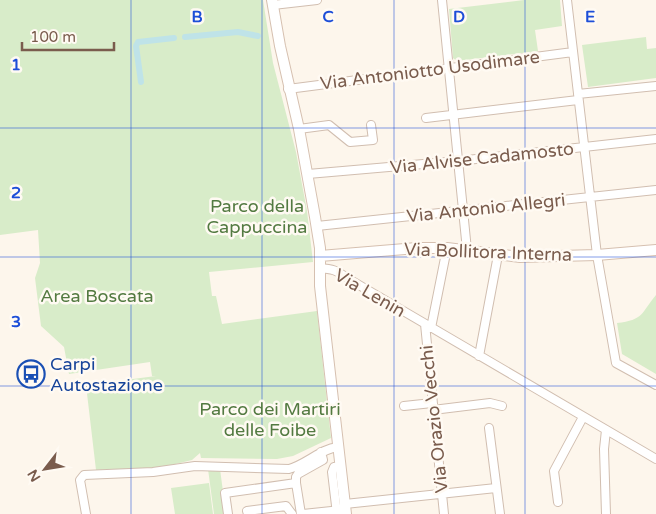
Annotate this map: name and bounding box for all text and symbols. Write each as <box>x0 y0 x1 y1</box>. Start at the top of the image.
text: B <box>191 7 203 27</box>
text: C <box>322 7 334 27</box>
text: D <box>453 7 465 27</box>
text: E <box>585 7 595 27</box>
scale bar <box>22 20 115 52</box>
text: 100 m <box>30 28 76 46</box>
street label: Via Antoniotto Usodimare <box>319 46 541 94</box>
text: 1 <box>11 55 21 75</box>
street label: Via Alvise Cadamosto <box>389 137 575 179</box>
text: 2 <box>11 183 21 203</box>
street label: Via Antonio Allegri <box>405 189 567 227</box>
park label: Parco della Cappuccina <box>207 195 307 238</box>
street label: Via Bollitora Interna <box>403 238 573 266</box>
street label: Via Lenin <box>330 264 410 322</box>
park label: Area Boscata <box>40 285 154 307</box>
text: 3 <box>11 312 21 332</box>
street label: Via Orazio Vecchi <box>415 344 453 494</box>
place label: Carpi Autostazione <box>50 353 163 396</box>
bus stop icon: Carpi Autostazione <box>16 359 46 389</box>
park label: Parco dei Martiri delle Foibe <box>199 398 341 441</box>
north arrow <box>20 444 70 494</box>
text: N <box>24 466 44 485</box>

